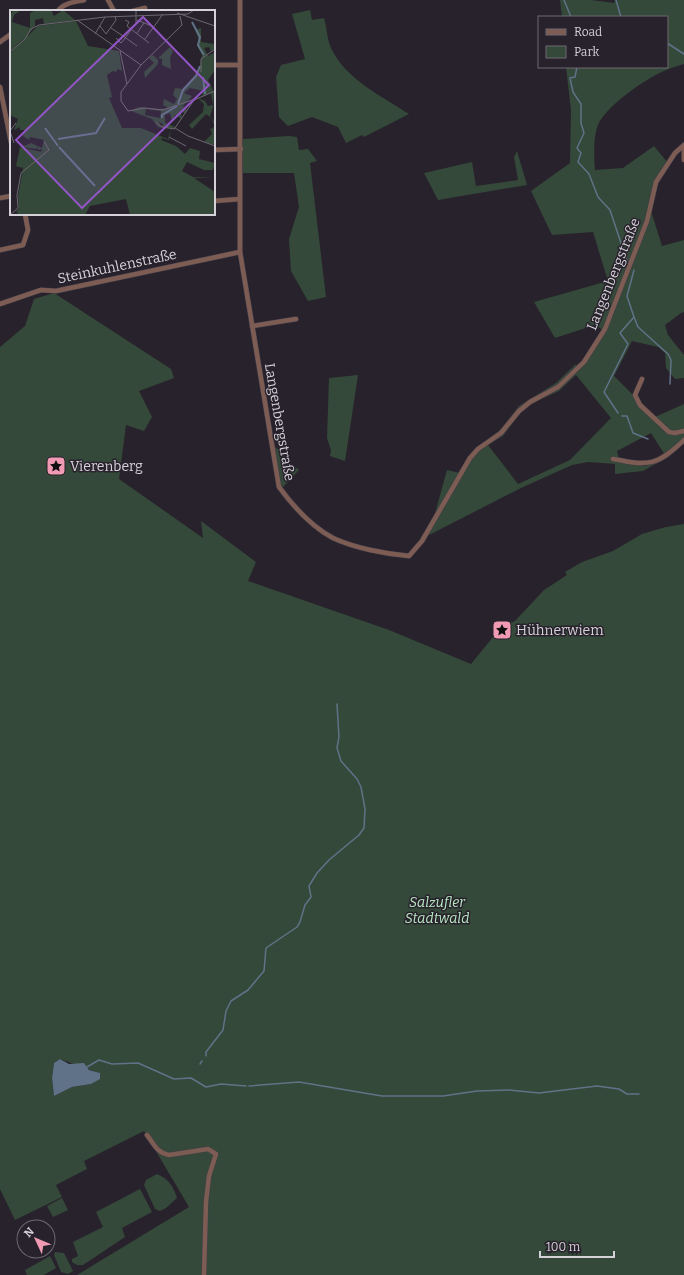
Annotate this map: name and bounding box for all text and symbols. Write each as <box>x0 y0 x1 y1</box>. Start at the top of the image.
inset map <box>10 10 215 215</box>
legend <box>538 16 668 68</box>
text: Road <box>574 25 602 39</box>
text: Park <box>574 45 600 59</box>
street label: Langenbergstraße <box>583 216 644 333</box>
street label: Steinkuhlenstraße <box>56 246 178 287</box>
street label: Langenbergstraße <box>261 362 298 482</box>
place icon: Vierenberg <box>45 455 67 477</box>
place label: Vierenberg <box>70 458 143 475</box>
place icon: Hühnerwiem <box>491 619 513 641</box>
place label: Hühnerwiem <box>516 622 604 639</box>
park label: Salzufler Stadtwald <box>405 894 469 927</box>
north arrow <box>16 1219 56 1259</box>
text: N <box>22 1224 37 1240</box>
scale bar <box>540 1233 614 1259</box>
text: 100 m <box>546 1240 581 1254</box>

